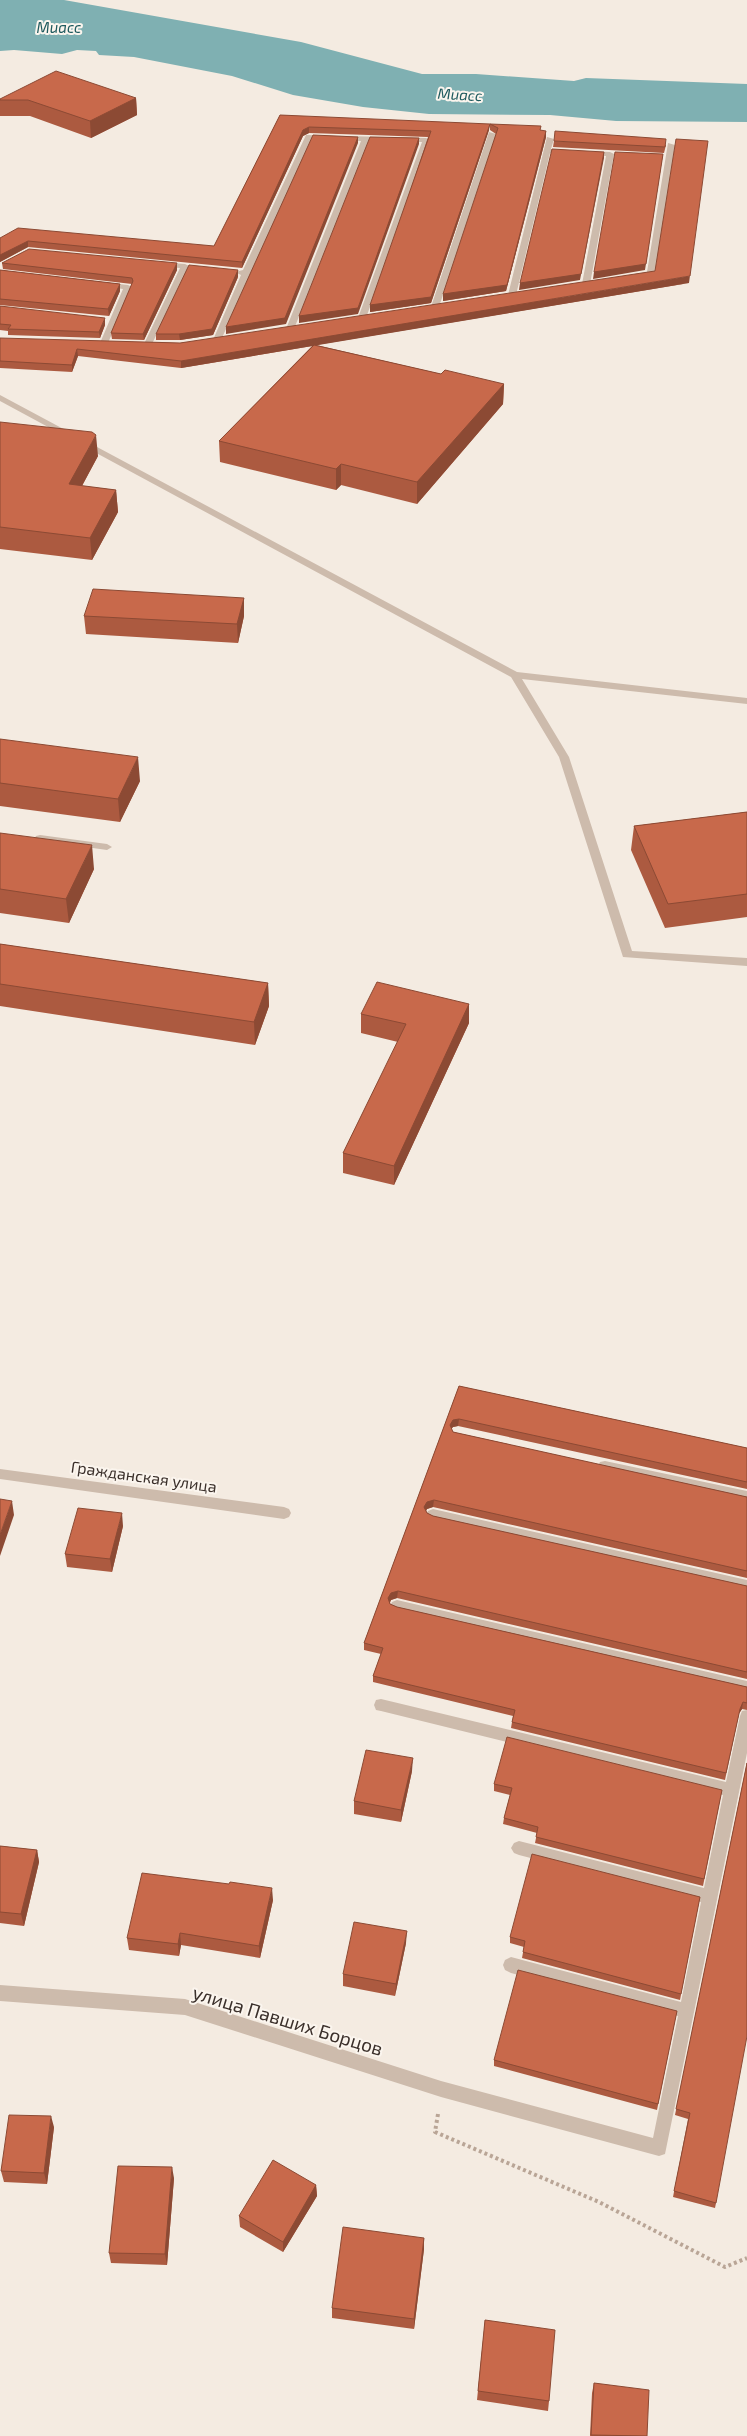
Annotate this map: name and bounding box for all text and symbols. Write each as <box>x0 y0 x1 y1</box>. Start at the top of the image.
water label: Миасс <box>37 18 81 36</box>
water label: Миасс <box>437 84 483 104</box>
street label: Гражданская улица <box>70 1456 218 1497</box>
street label: улица Павших Борцов <box>190 1980 386 2061</box>

